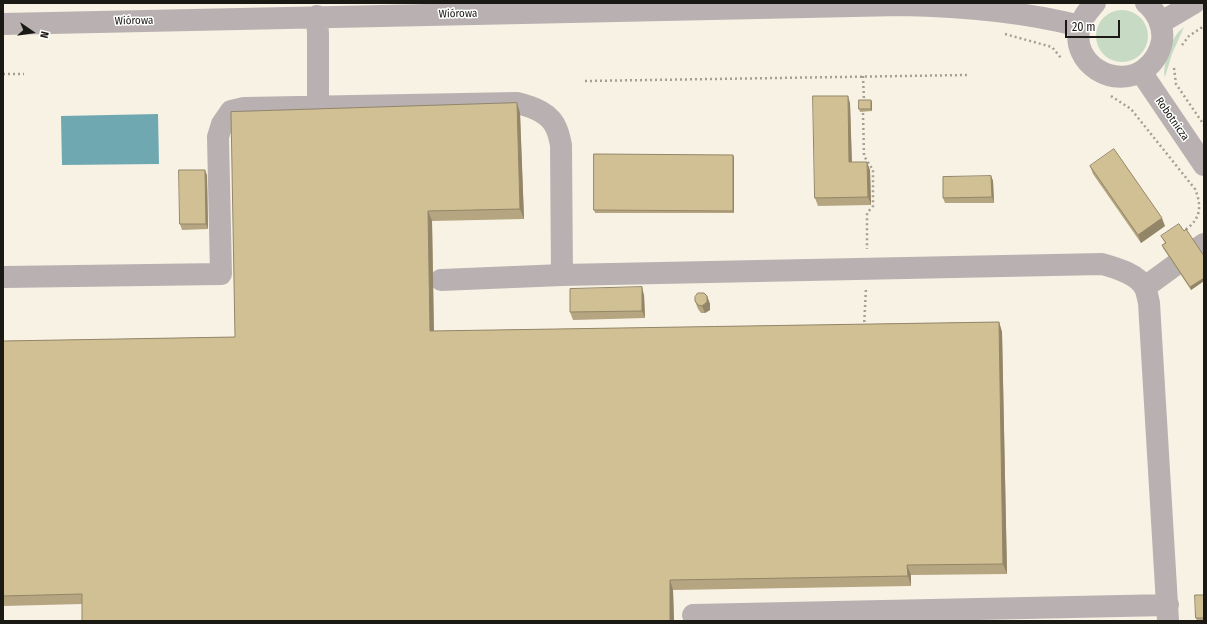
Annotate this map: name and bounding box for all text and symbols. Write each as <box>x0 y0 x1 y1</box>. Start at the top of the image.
street label: Wiórowa <box>439 7 477 21</box>
north arrow <box>12 12 52 52</box>
scale bar <box>1067 12 1122 38</box>
street label: Wiórowa <box>115 14 153 28</box>
text: 20 m <box>1072 20 1096 34</box>
text: N <box>37 30 51 39</box>
street label: Robotnicza <box>1152 95 1192 143</box>

